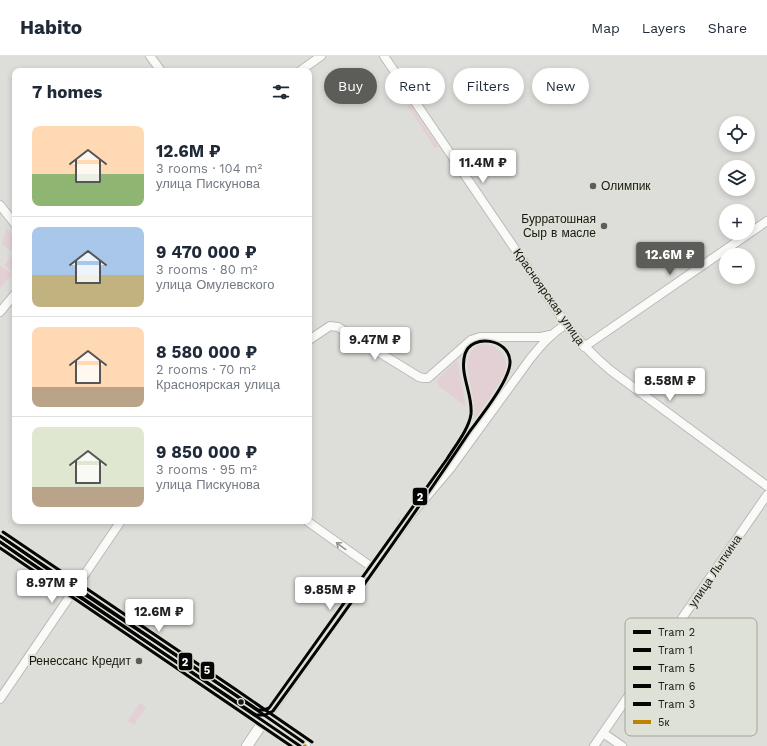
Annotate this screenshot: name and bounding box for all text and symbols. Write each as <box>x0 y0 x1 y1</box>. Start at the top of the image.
text: Habito <box>20 16 82 39</box>
text: Map <box>591 20 620 36</box>
text: Layers <box>642 20 686 36</box>
text: Share <box>708 20 747 36</box>
chip: Buy <box>324 68 377 104</box>
chip: Rent <box>385 68 445 104</box>
chip: Filters <box>453 68 524 104</box>
chip: New <box>532 68 589 104</box>
icon: filters <box>270 81 292 103</box>
text: 7 homes <box>32 82 102 102</box>
map controls <box>719 116 755 284</box>
button: locate <box>719 116 755 152</box>
text: 12.6M ₽ <box>156 141 221 161</box>
icon: home <box>64 142 112 190</box>
pin: 11.4M ₽ <box>446 150 520 184</box>
text: 11.4M ₽ <box>459 155 507 170</box>
button: layers <box>719 160 755 196</box>
text: 3 rooms · 104 m² <box>156 161 262 176</box>
text: улица Пискунова <box>156 176 260 191</box>
place label: Олимпик <box>601 179 651 193</box>
marker: Олимпик <box>588 181 598 191</box>
button: + <box>719 204 755 240</box>
place label: Бурратошная Сыр в масле <box>521 212 596 240</box>
marker: Бурратошная Сыр в масле <box>599 221 609 231</box>
text: 9 470 000 ₽ <box>156 242 257 262</box>
pin: 12.6M ₽ <box>633 242 707 276</box>
icon: home <box>64 243 112 291</box>
street label: Красноярская улица <box>510 246 588 348</box>
text: 12.6M ₽ <box>645 247 695 262</box>
button: − <box>719 248 755 284</box>
text: 3 rooms · 80 m² <box>156 262 257 277</box>
text: улица Омулевского <box>156 277 274 292</box>
pin: 9.47M ₽ <box>338 327 412 361</box>
text: 9.47M ₽ <box>349 332 401 347</box>
text: 8 580 000 ₽ <box>156 342 257 362</box>
icon: home <box>64 343 112 391</box>
text: 2 rooms · 70 m² <box>156 362 256 377</box>
pin: 8.58M ₽ <box>633 368 707 402</box>
text: 8.58M ₽ <box>644 373 696 388</box>
text: Красноярская улица <box>156 377 280 392</box>
text: 9 850 000 ₽ <box>156 442 257 462</box>
icon: home <box>64 443 112 491</box>
text: 3 rooms · 95 m² <box>156 462 257 477</box>
text: улица Пискунова <box>156 477 260 492</box>
line badge: 2 <box>412 487 428 506</box>
text: 2 <box>417 491 424 504</box>
street label: улица Лыткина <box>686 532 745 610</box>
one-way arrow <box>336 542 347 550</box>
pin: 8.97M ₽ <box>15 570 89 604</box>
text: 8.97M ₽ <box>26 575 78 590</box>
pin: 9.85M ₽ <box>293 577 367 611</box>
text: 9.85M ₽ <box>304 582 356 597</box>
pin: 12.6M ₽ <box>122 599 196 633</box>
text: 12.6M ₽ <box>134 604 184 619</box>
legend <box>625 618 757 736</box>
text: Tram 2 <box>658 626 695 639</box>
text: Tram 1 <box>658 644 693 657</box>
line badge: 2 <box>178 652 193 671</box>
place label: Ренессанс Кредит <box>29 654 131 668</box>
marker: Ренессанс Кредит <box>134 656 144 666</box>
text: 2 <box>182 656 189 669</box>
line badge: 5 <box>200 661 215 680</box>
text: Tram 5 <box>658 662 695 675</box>
text: 5 <box>204 664 210 677</box>
text: Tram 6 <box>658 680 696 693</box>
unlabelled marker <box>236 697 246 707</box>
text: Tram 3 <box>658 698 695 711</box>
text: 5к <box>658 716 669 729</box>

